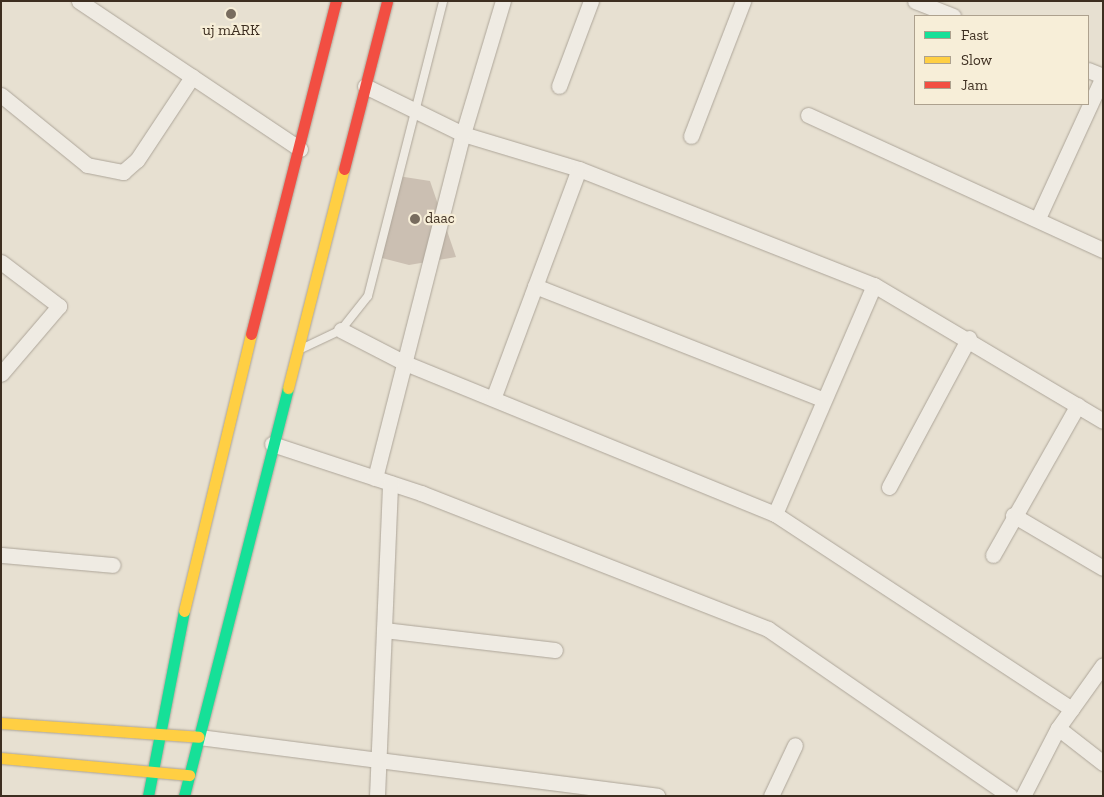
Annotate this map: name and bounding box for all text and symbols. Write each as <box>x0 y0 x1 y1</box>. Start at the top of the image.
marker: uj mARK <box>225 8 237 20</box>
legend <box>914 15 1089 105</box>
place label: uj mARK <box>202 22 260 40</box>
text: Fast <box>961 26 989 44</box>
text: Slow <box>961 51 992 69</box>
text: Jam <box>961 76 988 94</box>
place label: daac <box>425 210 455 228</box>
marker: daac <box>409 213 421 225</box>

